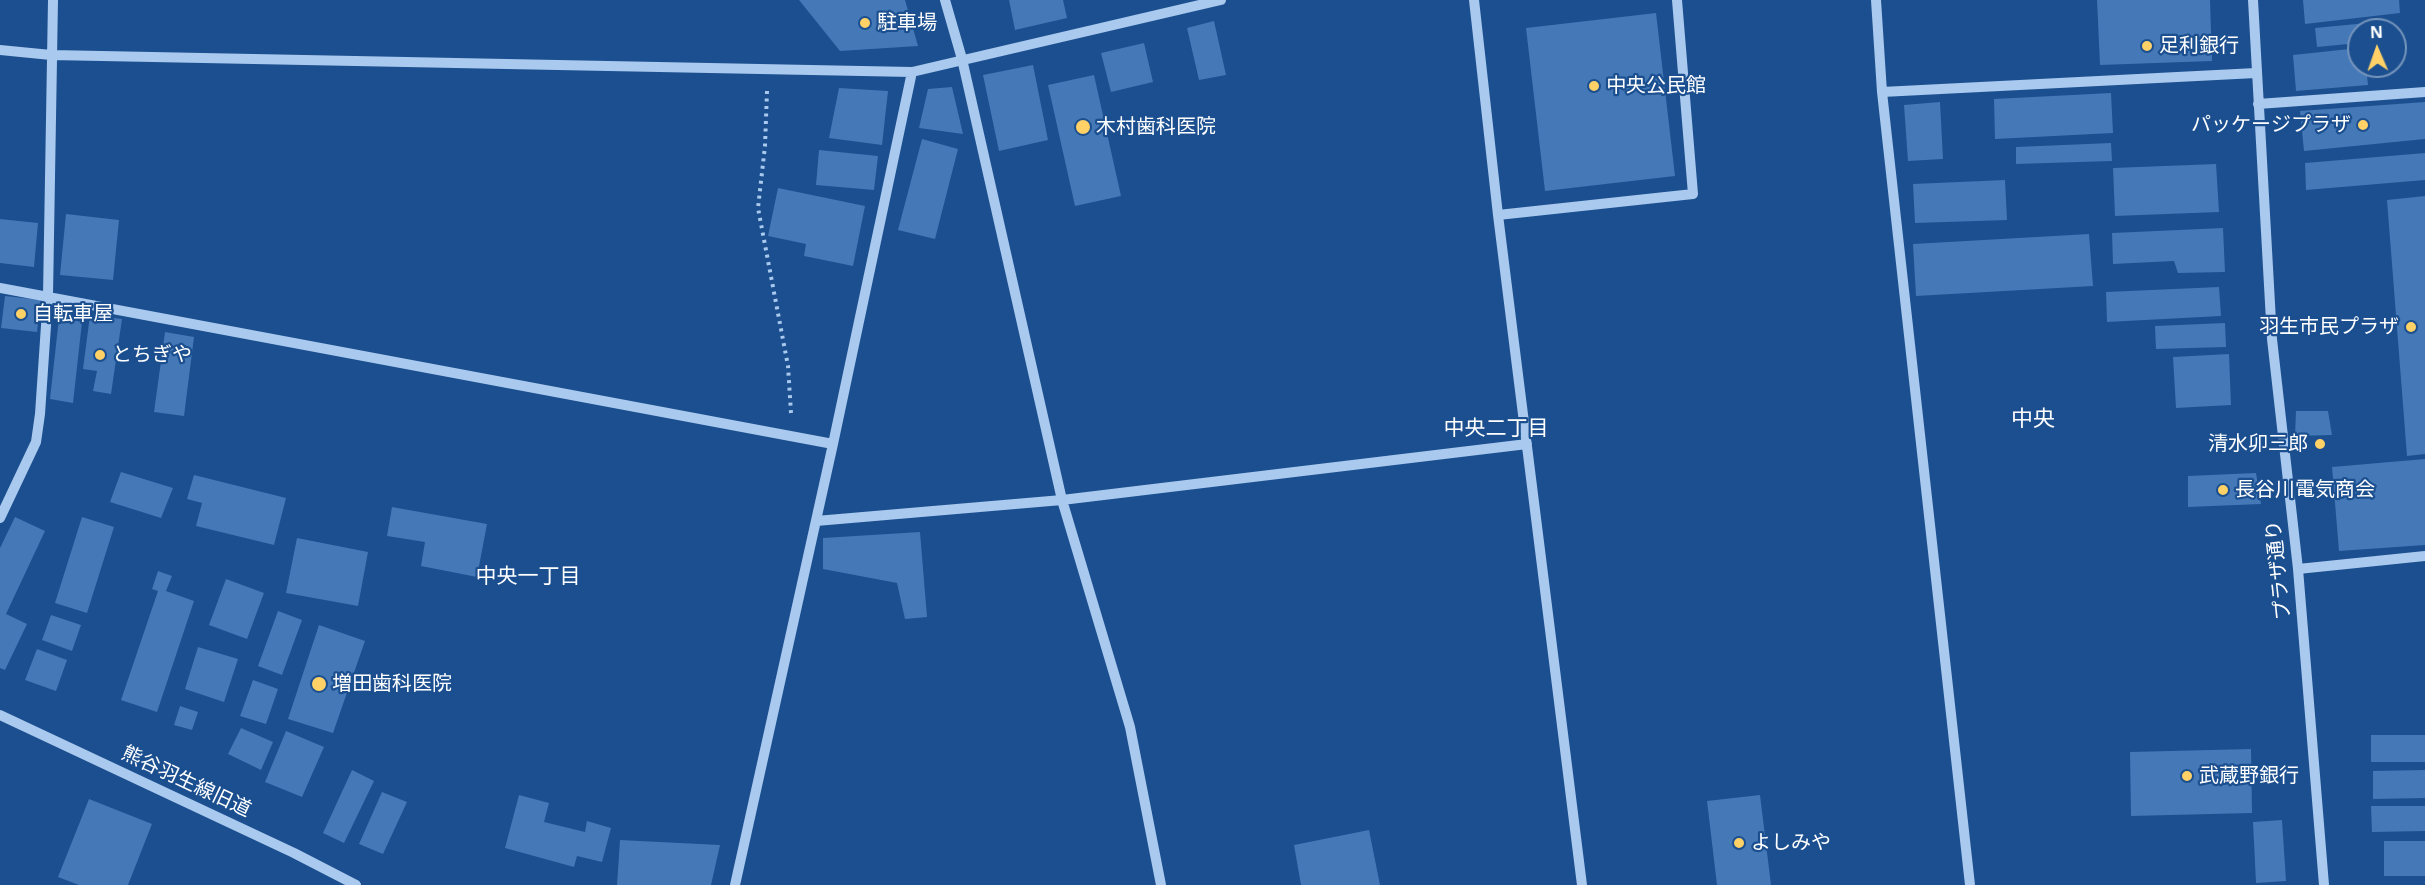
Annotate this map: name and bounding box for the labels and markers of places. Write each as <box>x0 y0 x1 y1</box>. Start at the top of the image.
place label: 駐車場 <box>877 11 937 35</box>
marker: 駐車場 <box>858 16 872 30</box>
place label: 足利銀行 <box>2159 34 2239 58</box>
marker: 足利銀行 <box>2140 39 2154 53</box>
place label: 中央公民館 <box>1606 74 1706 98</box>
marker: 中央公民館 <box>1587 79 1601 93</box>
place label: パッケージプラザ <box>2191 113 2351 137</box>
place label: 木村歯科医院 <box>1096 115 1216 139</box>
marker: 木村歯科医院 <box>1074 118 1092 136</box>
marker: パッケージプラザ <box>2356 118 2370 132</box>
place label: 自転車屋 <box>33 302 113 326</box>
marker: 自転車屋 <box>14 307 28 321</box>
place label: 羽生市民プラザ <box>2259 315 2399 339</box>
marker: 羽生市民プラザ <box>2404 320 2418 334</box>
place label: とちぎや <box>112 343 192 367</box>
marker: とちぎや <box>93 348 107 362</box>
place label: 清水卯三郎 <box>2208 432 2308 456</box>
marker: 清水卯三郎 <box>2313 437 2327 451</box>
place label: 長谷川電気商会 <box>2235 478 2375 502</box>
marker: 長谷川電気商会 <box>2216 483 2230 497</box>
place label: 増田歯科医院 <box>332 672 452 696</box>
marker: 増田歯科医院 <box>310 675 328 693</box>
place label: 武蔵野銀行 <box>2199 764 2299 788</box>
marker: 武蔵野銀行 <box>2180 769 2194 783</box>
place label: よしみや <box>1751 831 1831 855</box>
marker: よしみや <box>1732 836 1746 850</box>

